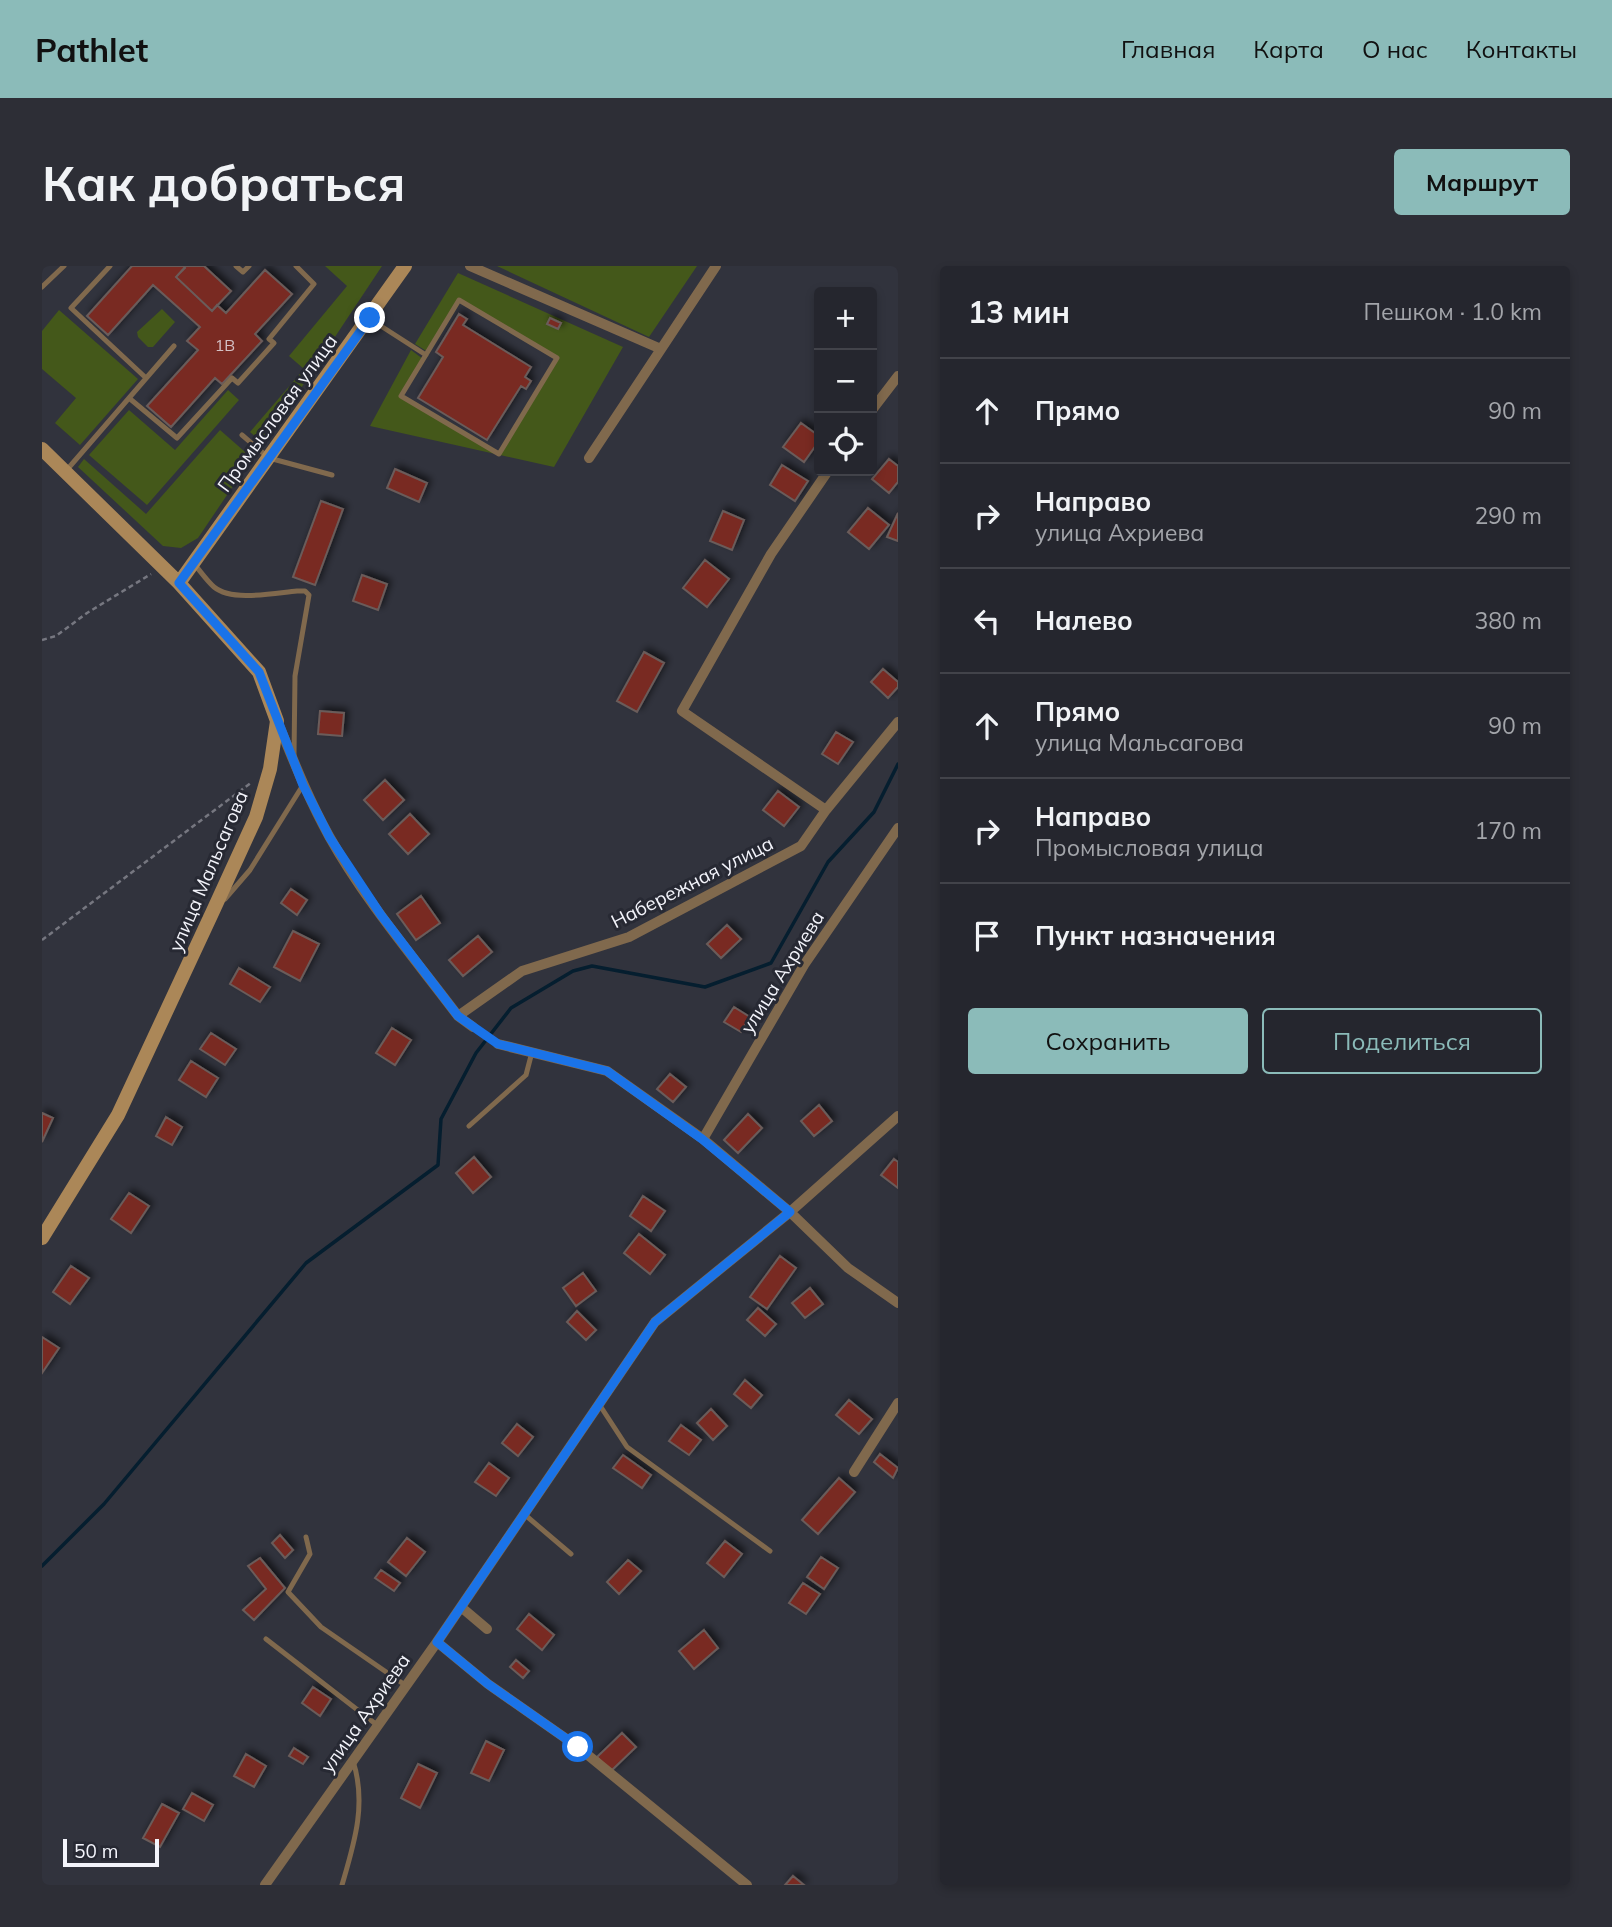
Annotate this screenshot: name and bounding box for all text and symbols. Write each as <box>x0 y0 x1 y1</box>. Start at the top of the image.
text: Pathlet <box>35 29 148 70</box>
text: Главная <box>1121 34 1215 64</box>
text: Карта <box>1253 34 1324 64</box>
text: О нас <box>1362 34 1428 64</box>
text: Контакты <box>1466 34 1577 64</box>
button: Маршрут <box>1394 149 1570 215</box>
text: Как добраться <box>42 152 405 213</box>
map controls <box>814 287 877 476</box>
button: + <box>814 287 877 350</box>
text: 13 мин <box>968 293 1070 331</box>
text: Пешком · 1.0 km <box>1363 297 1542 326</box>
route end <box>354 302 385 333</box>
street label: Промысловая улица <box>212 330 342 496</box>
house number: 1В <box>215 335 235 355</box>
button: − <box>814 350 877 413</box>
icon: ahead <box>968 392 1006 430</box>
text: Прямо <box>1035 394 1120 427</box>
text: 90 m <box>1488 396 1542 425</box>
button: locate <box>814 413 877 476</box>
text: Направо <box>1035 485 1151 518</box>
icon: right <box>968 497 1006 535</box>
text: 290 m <box>1474 501 1542 530</box>
text: улица Ахриева <box>1035 518 1204 547</box>
icon: left <box>968 602 1006 640</box>
text: Налево <box>1035 604 1133 637</box>
text: 380 m <box>1474 606 1542 635</box>
text: Прямо <box>1035 695 1120 728</box>
icon: ahead <box>968 707 1006 745</box>
text: 90 m <box>1488 711 1542 740</box>
text: улица Мальсагова <box>1035 728 1244 757</box>
street label: улица Мальсагова <box>163 787 253 955</box>
text: Направо <box>1035 800 1151 833</box>
icon: right <box>968 812 1006 850</box>
text: 170 m <box>1474 816 1542 845</box>
street label: Набережная улица <box>607 831 777 933</box>
text: Промысловая улица <box>1035 833 1264 862</box>
street label: улица Ахриева <box>735 906 829 1038</box>
icon: arrive <box>968 917 1006 955</box>
text: Пункт назначения <box>1035 919 1276 952</box>
button: Сохранить <box>968 1008 1248 1074</box>
button: Поделиться <box>1262 1008 1542 1074</box>
street label: улица Ахриева <box>315 1649 415 1777</box>
route start <box>562 1731 593 1762</box>
scale bar <box>63 1836 159 1868</box>
text: 50 m <box>74 1839 118 1863</box>

